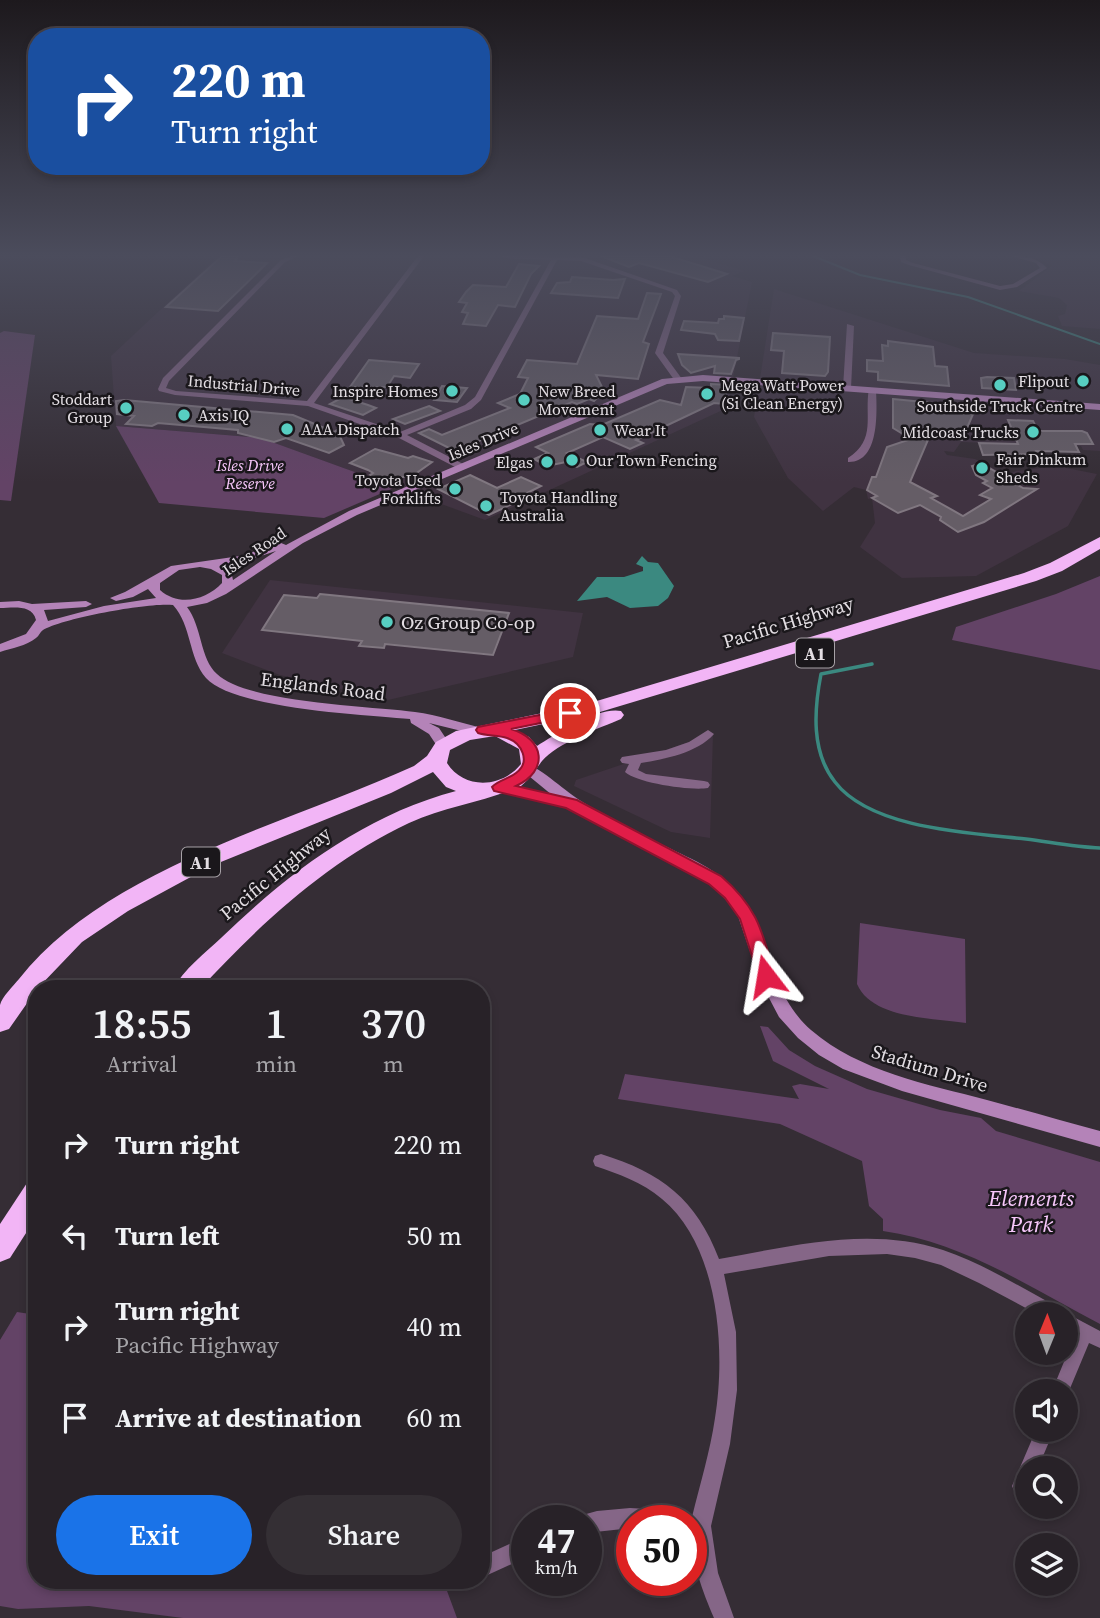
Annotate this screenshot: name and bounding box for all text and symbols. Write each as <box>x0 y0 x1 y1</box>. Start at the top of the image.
text: 220 m <box>171 46 306 113</box>
icon: right <box>56 56 147 147</box>
text: Turn right <box>171 110 317 154</box>
street label: Industrial Drive <box>187 369 301 401</box>
place label: Flipout <box>1018 370 1070 392</box>
marker: Flipout <box>1075 373 1091 389</box>
place label: Mega Watt Power (Si Clean Energy) <box>721 374 844 414</box>
marker: Southside Truck Centre <box>992 377 1008 393</box>
place label: Inspire Homes <box>332 380 438 402</box>
place label: New Breed Movement <box>538 380 616 420</box>
marker: Inspire Homes <box>444 383 460 399</box>
marker: Mega Watt Power (Si Clean Energy) <box>699 386 715 402</box>
place label: Stoddart Group <box>52 388 113 428</box>
marker: New Breed Movement <box>516 392 532 408</box>
place label: Southside Truck Centre <box>917 395 1083 417</box>
marker: Stoddart Group <box>118 400 134 416</box>
place label: Axis IQ <box>198 404 249 426</box>
marker: Axis IQ <box>176 407 192 423</box>
street label: Isles Drive <box>444 416 522 466</box>
place label: AAA Dispatch <box>301 418 400 440</box>
place label: Wear It <box>614 419 667 441</box>
marker: AAA Dispatch <box>279 421 295 437</box>
place label: Midcoast Trucks <box>902 421 1019 443</box>
marker: Wear It <box>592 422 608 438</box>
marker: Midcoast Trucks <box>1025 424 1041 440</box>
place label: Fair Dinkum Sheds <box>996 448 1086 488</box>
place label: Our Town Fencing <box>586 449 717 471</box>
place label: Elgas <box>496 451 533 473</box>
marker: Our Town Fencing <box>564 452 580 468</box>
park label: Isles Drive Reserve <box>215 454 284 494</box>
marker: Elgas <box>539 454 555 470</box>
marker: Fair Dinkum Sheds <box>974 460 990 476</box>
place label: Toyota Used Forklifts <box>355 469 441 509</box>
marker: Toyota Used Forklifts <box>447 481 463 497</box>
place label: Toyota Handling Australia <box>500 486 617 526</box>
marker: Toyota Handling Australia <box>478 498 494 514</box>
street label: Isles Road <box>218 522 290 580</box>
street label: Pacific Highway <box>719 590 857 654</box>
place label: Oz Group Co-op <box>401 609 535 635</box>
marker: Oz Group Co-op <box>379 614 395 630</box>
road number: A1 <box>796 638 834 668</box>
street label: Englands Road <box>259 665 387 707</box>
pin <box>540 683 600 743</box>
icon: arrive <box>551 694 589 732</box>
street label: Pacific Highway <box>214 820 336 926</box>
road number: A1 <box>182 848 220 876</box>
position arrow <box>729 939 803 1013</box>
text: 18:55 <box>92 994 192 1052</box>
text: 1 <box>265 994 287 1052</box>
text: 370 <box>361 994 426 1052</box>
street label: Stadium Drive <box>869 1038 991 1098</box>
text: Arrival <box>106 1048 177 1080</box>
text: min <box>255 1048 297 1080</box>
text: m <box>383 1048 404 1080</box>
icon: right <box>56 1126 94 1164</box>
text: Turn right <box>115 1127 239 1163</box>
text: 220 m <box>394 1127 462 1163</box>
park label: Elements Park <box>987 1182 1075 1240</box>
icon: left <box>56 1217 94 1255</box>
text: Turn left <box>115 1218 219 1254</box>
text: 50 m <box>407 1218 462 1254</box>
text: Turn right <box>115 1293 239 1329</box>
north arrow <box>1015 1302 1078 1365</box>
map controls <box>1015 1302 1078 1596</box>
icon: right <box>56 1308 94 1346</box>
text: 40 m <box>407 1309 462 1345</box>
text: Pacific Highway <box>115 1329 279 1361</box>
button: sound <box>1015 1379 1078 1442</box>
icon: arrive <box>56 1399 94 1437</box>
text: Arrive at destination <box>115 1400 362 1436</box>
text: 60 m <box>407 1400 462 1436</box>
button: search <box>1015 1456 1078 1519</box>
button: Exit <box>56 1495 252 1575</box>
button: Share <box>266 1495 462 1575</box>
speed limit sign: 50 <box>616 1505 707 1596</box>
text: 47 <box>538 1517 575 1565</box>
button: layers <box>1015 1533 1078 1596</box>
text: km/h <box>535 1555 578 1580</box>

